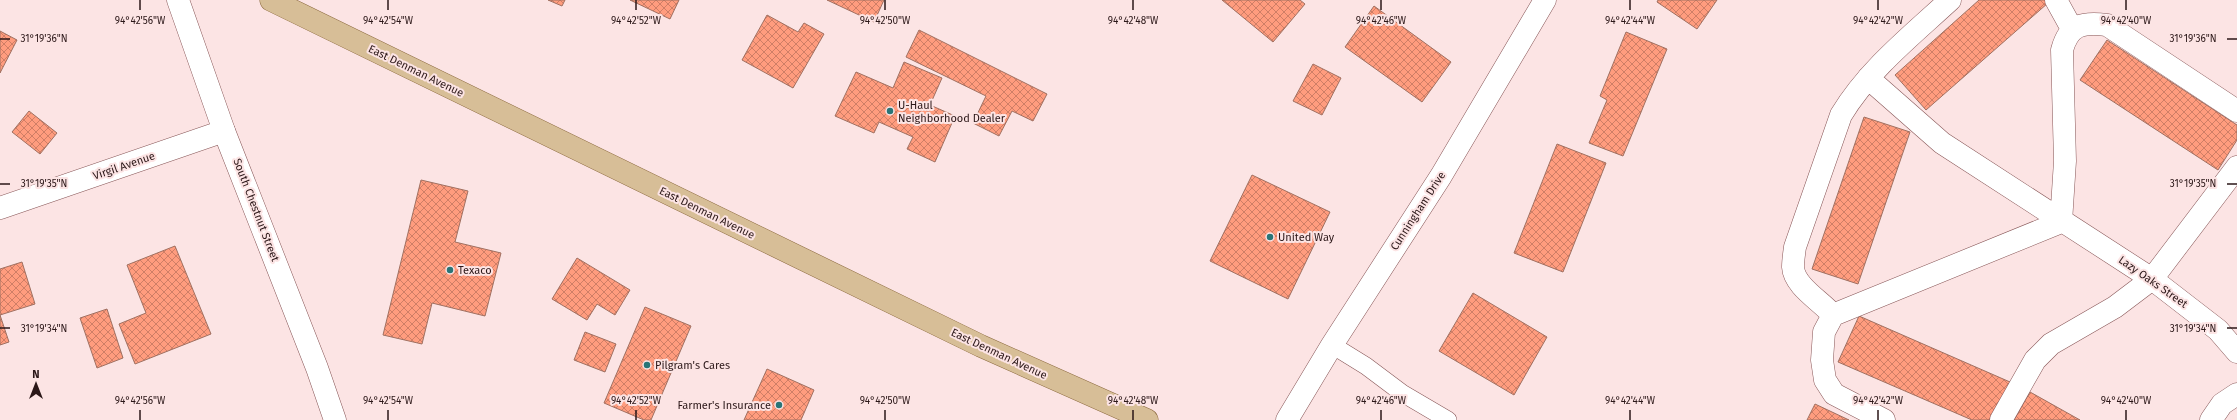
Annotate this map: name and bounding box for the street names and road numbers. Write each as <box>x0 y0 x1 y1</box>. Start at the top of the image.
street label: East Denman Avenue <box>366 42 466 100</box>
street label: Virgil Avenue <box>91 149 157 183</box>
street label: South Chestnut Street <box>230 157 282 263</box>
street label: Cunningham Drive <box>1388 169 1448 253</box>
street label: East Denman Avenue <box>657 184 757 242</box>
street label: Lazy Oaks Street <box>2116 253 2190 311</box>
street label: East Denman Avenue <box>949 326 1049 382</box>

